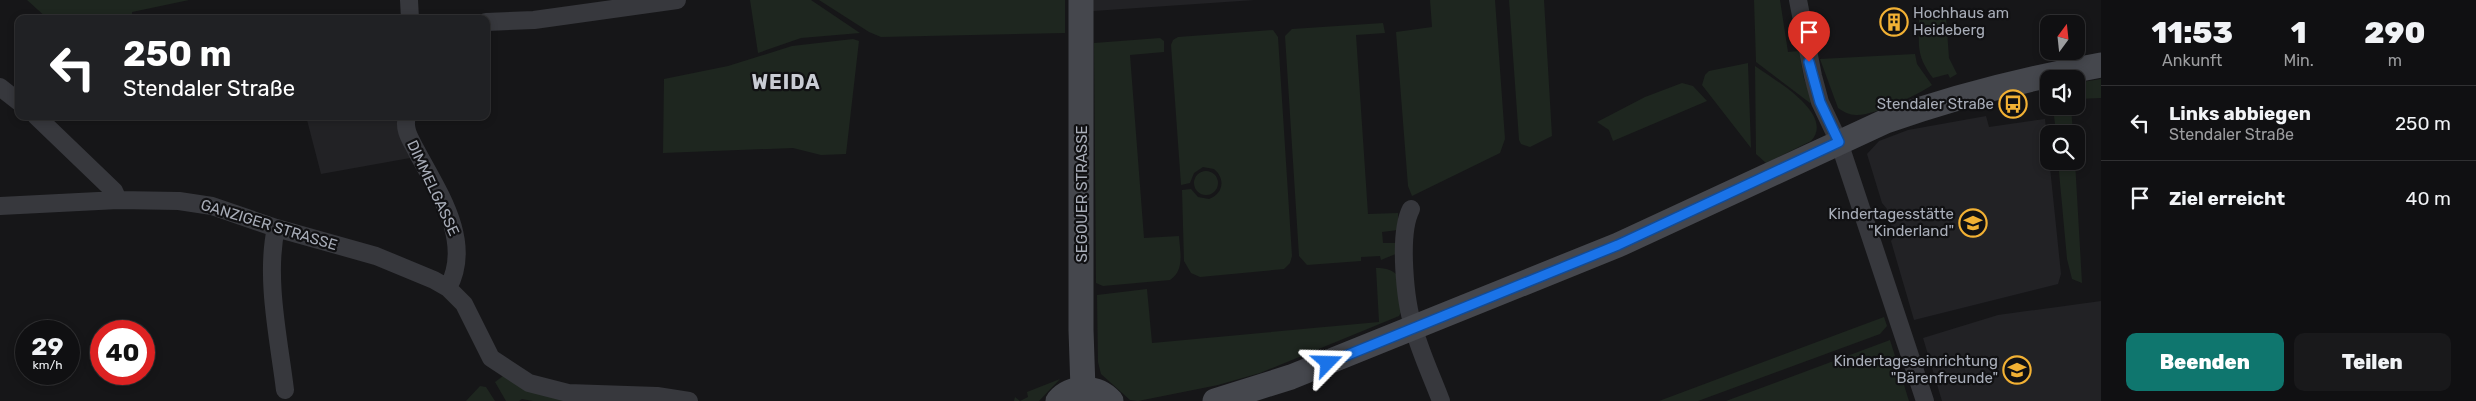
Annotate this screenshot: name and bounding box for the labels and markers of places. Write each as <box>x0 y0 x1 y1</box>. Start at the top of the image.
place label: Hochhaus am Heideberg <box>1913 4 2009 39</box>
building icon: Hochhaus am Heideberg <box>1879 7 1909 37</box>
pin <box>1788 11 1830 62</box>
bus stop icon: Stendaler Straße <box>1998 89 2028 119</box>
place label: Stendaler Straße <box>1877 95 1994 113</box>
place label: Kindertagesstätte "Kinderland" <box>1828 205 1954 240</box>
school or university icon: Kindertagesstätte "Kinderland" <box>1958 208 1988 238</box>
place label: Kindertageseinrichtung "Bärenfreunde" <box>1833 352 1998 387</box>
school or university icon: Kindertageseinrichtung "Bärenfreunde" <box>2002 355 2032 385</box>

